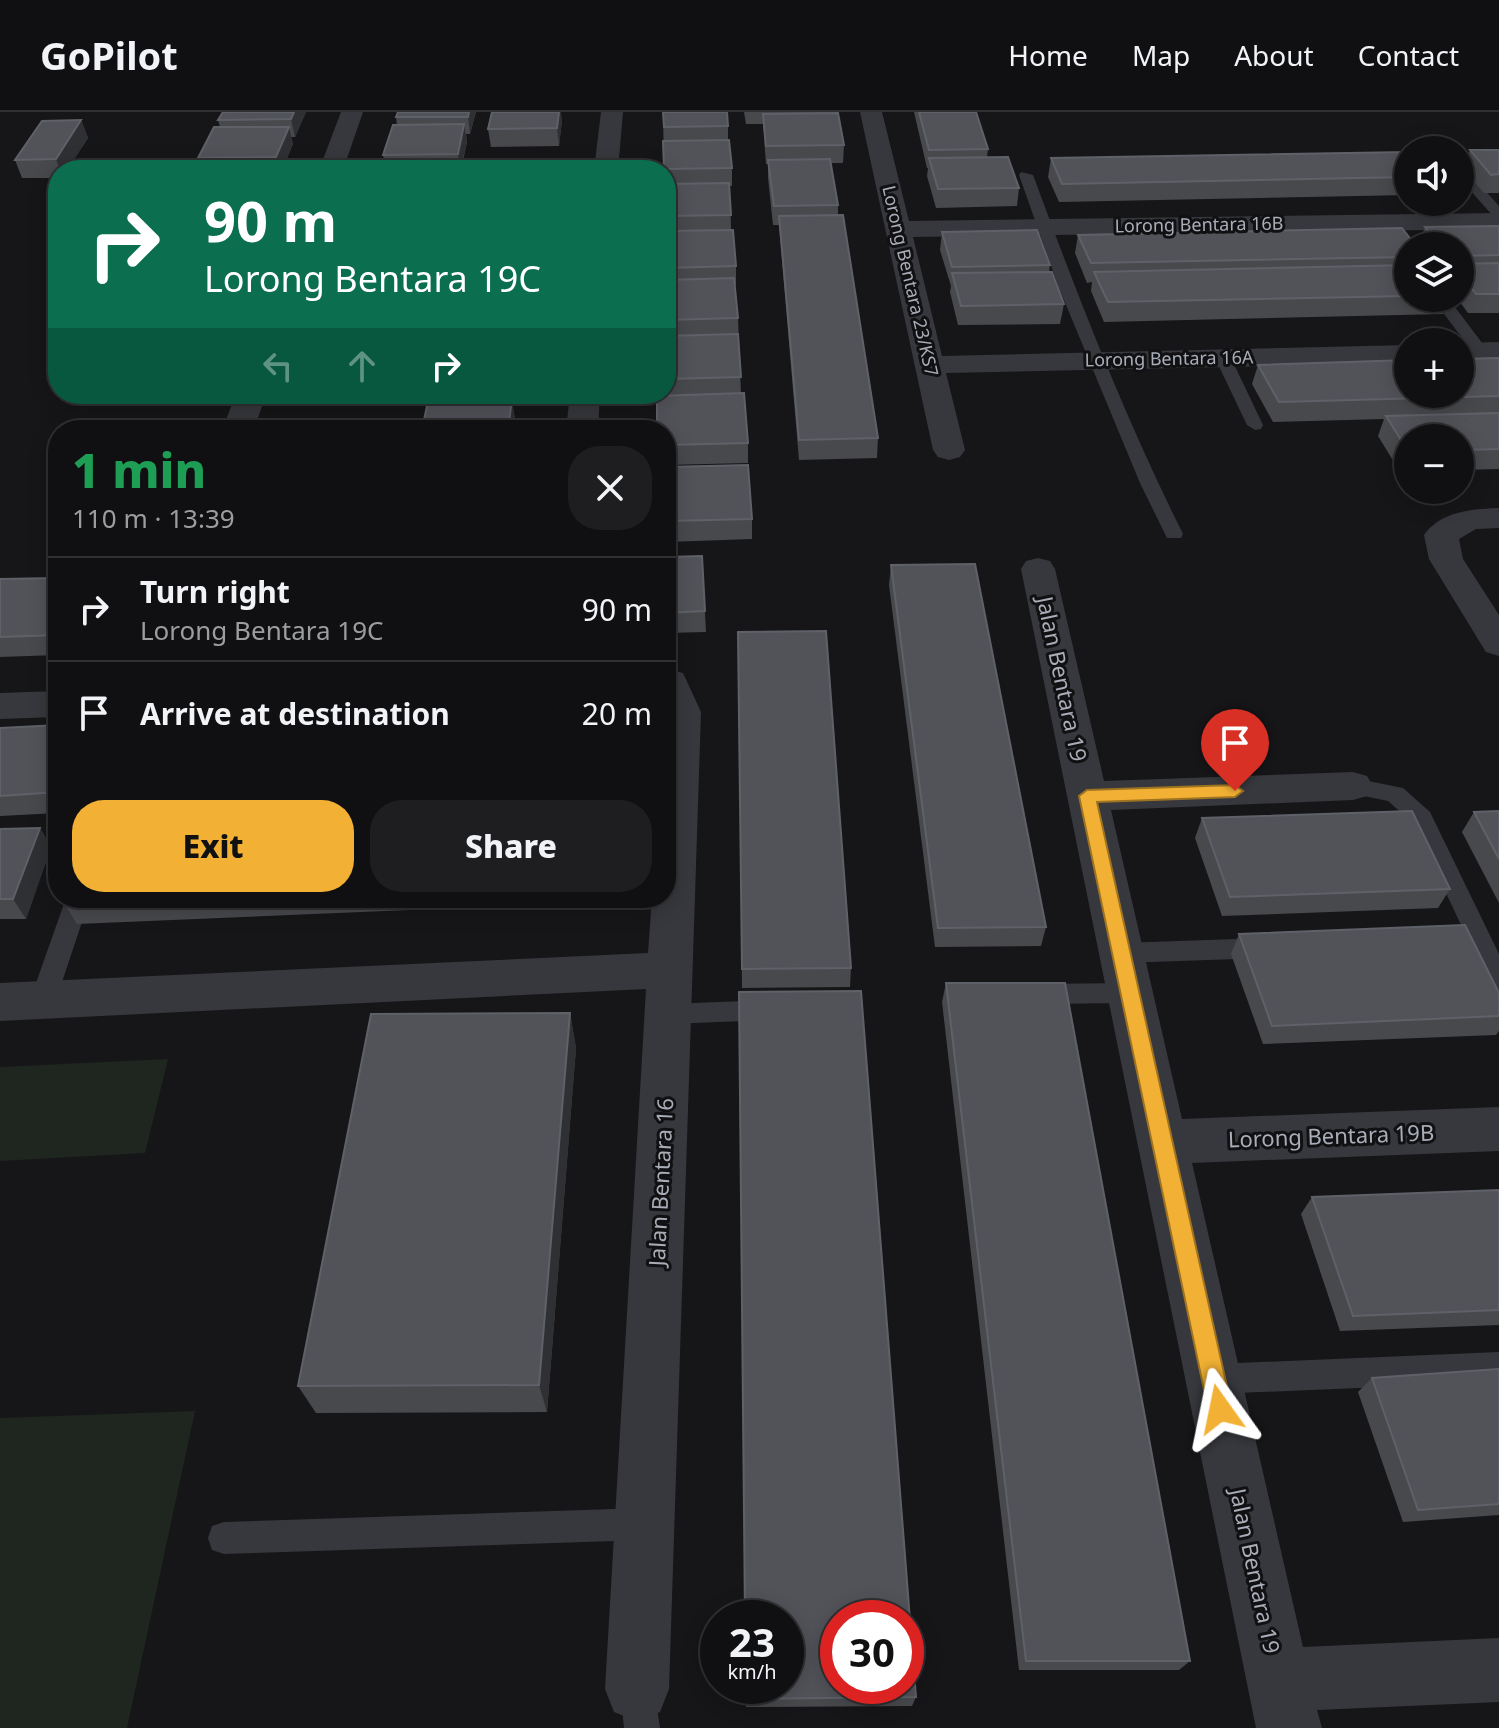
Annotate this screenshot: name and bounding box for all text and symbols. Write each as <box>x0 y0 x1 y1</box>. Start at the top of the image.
text: GoPilot <box>40 29 178 81</box>
text: Home <box>1008 36 1088 74</box>
text: Map <box>1132 36 1190 74</box>
text: About <box>1234 36 1314 74</box>
text: Contact <box>1358 36 1459 74</box>
map controls <box>1394 136 1474 504</box>
button: sound <box>1394 136 1474 216</box>
text: 90 m <box>204 182 337 258</box>
street label: Lorong Bentara 23/KS7 <box>877 183 945 379</box>
icon: right <box>72 192 176 296</box>
street label: Lorong Bentara 16B <box>1114 211 1284 237</box>
button: layers <box>1394 232 1474 312</box>
text: Lorong Bentara 19C <box>204 254 541 303</box>
button: + <box>1394 328 1474 408</box>
icon: left <box>256 344 300 388</box>
icon: ahead <box>340 344 384 388</box>
icon: right <box>424 344 468 388</box>
street label: Lorong Bentara 16A <box>1084 345 1254 371</box>
button: − <box>1394 424 1474 504</box>
text: 1 min <box>72 437 206 502</box>
button: close <box>568 446 652 530</box>
text: 110 m · 13:39 <box>72 500 235 536</box>
text: Turn right <box>140 571 290 612</box>
icon: right <box>72 587 116 631</box>
text: 90 m <box>582 589 652 630</box>
street label: Jalan Bentara 19 <box>1030 591 1095 764</box>
text: Lorong Bentara 19C <box>140 612 383 648</box>
icon: arrive <box>72 691 116 735</box>
text: Arrive at destination <box>140 693 450 734</box>
text: 20 m <box>582 693 652 734</box>
pin <box>1201 709 1269 791</box>
icon: arrive <box>1213 721 1257 765</box>
button: Exit <box>72 800 354 892</box>
button: Share <box>370 800 652 892</box>
street label: Jalan Bentara 16 <box>641 1097 679 1269</box>
street label: Lorong Bentara 19B <box>1227 1116 1435 1154</box>
position arrow <box>1178 1367 1262 1451</box>
street label: Jalan Bentara 19 <box>1223 1483 1288 1656</box>
speed limit sign: 30 <box>820 1600 924 1704</box>
text: 23 <box>729 1614 775 1669</box>
text: km/h <box>727 1658 777 1685</box>

